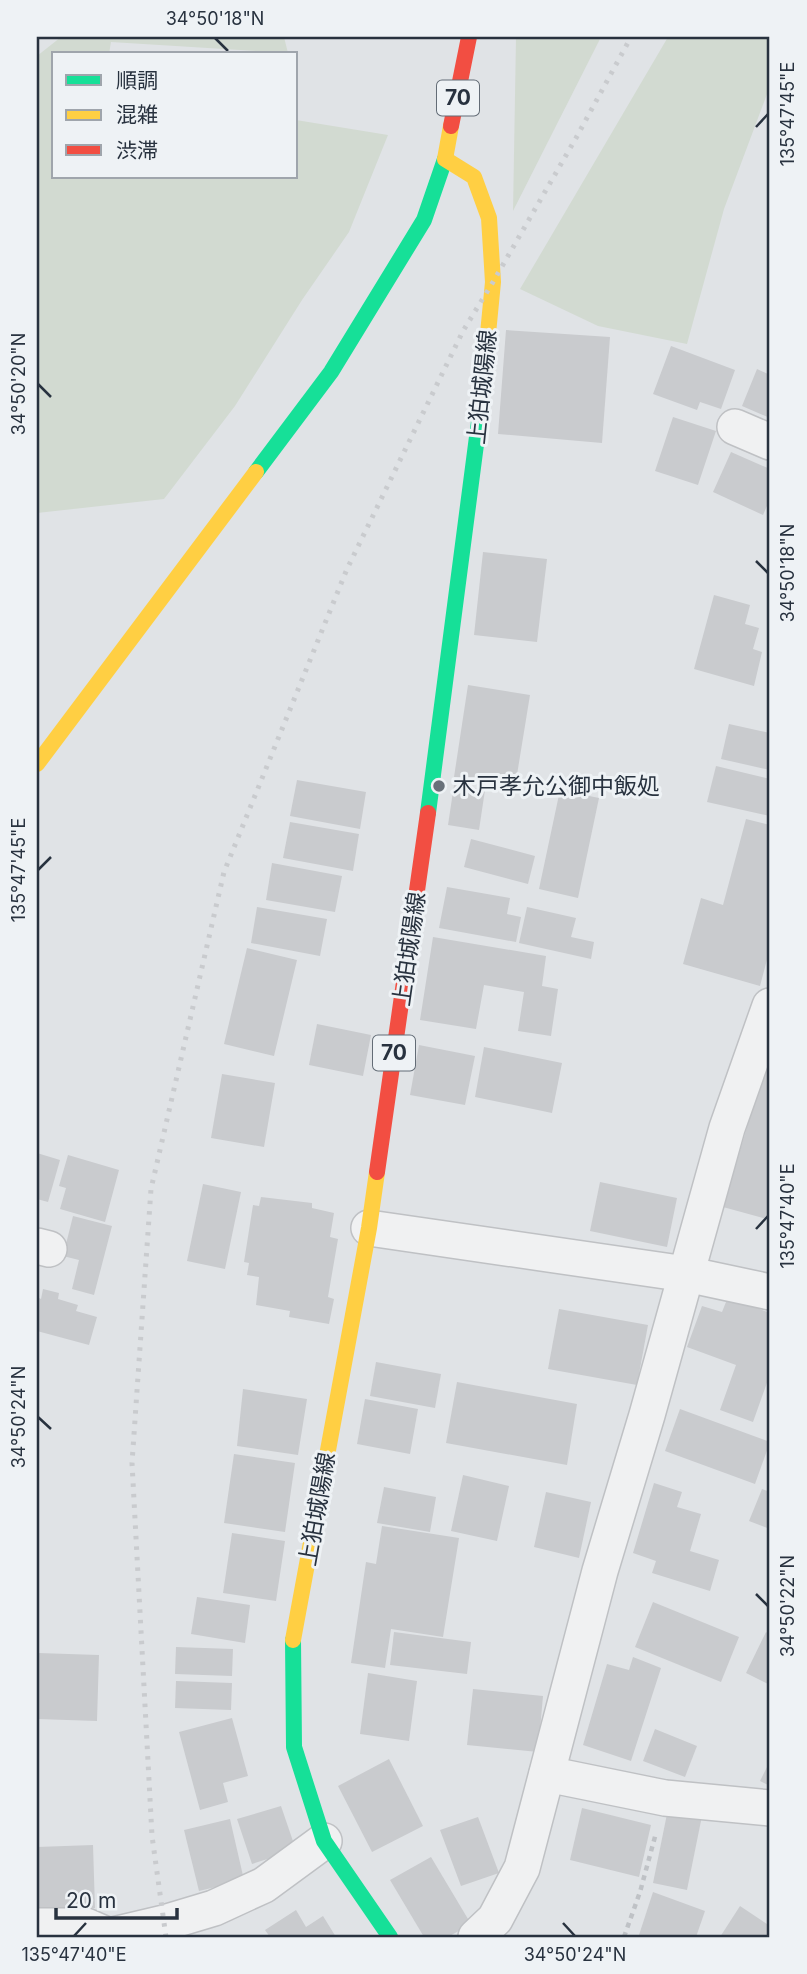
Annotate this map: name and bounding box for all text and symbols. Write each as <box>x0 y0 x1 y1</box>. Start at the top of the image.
text: 34°50'18"N <box>166 8 264 29</box>
legend <box>52 52 298 178</box>
text: 135°47'45"E <box>777 62 798 166</box>
text: 順調 <box>116 68 158 93</box>
road number: 70 <box>437 80 479 116</box>
text: 混雑 <box>116 102 158 127</box>
text: 渋滞 <box>116 138 158 163</box>
street label: 上狛城陽線 <box>462 328 502 446</box>
text: 34°50'20"N <box>8 333 29 435</box>
text: 34°50'18"N <box>777 524 798 622</box>
place label: 木戸孝允公御中飯処 <box>453 772 660 800</box>
marker: 木戸孝允公御中飯処 <box>431 778 447 794</box>
text: 135°47'45"E <box>8 818 29 922</box>
street label: 上狛城陽線 <box>387 890 431 1008</box>
road number: 70 <box>373 1036 415 1070</box>
text: 135°47'40"E <box>777 1163 798 1269</box>
text: 34°50'24"N <box>8 1366 29 1468</box>
street label: 上狛城陽線 <box>293 1450 341 1568</box>
text: 34°50'22"N <box>777 1555 798 1657</box>
scale bar <box>56 1876 177 1920</box>
text: 20 m <box>66 1888 116 1913</box>
text: 135°47'40"E <box>21 1944 127 1965</box>
text: 34°50'24"N <box>524 1944 626 1965</box>

